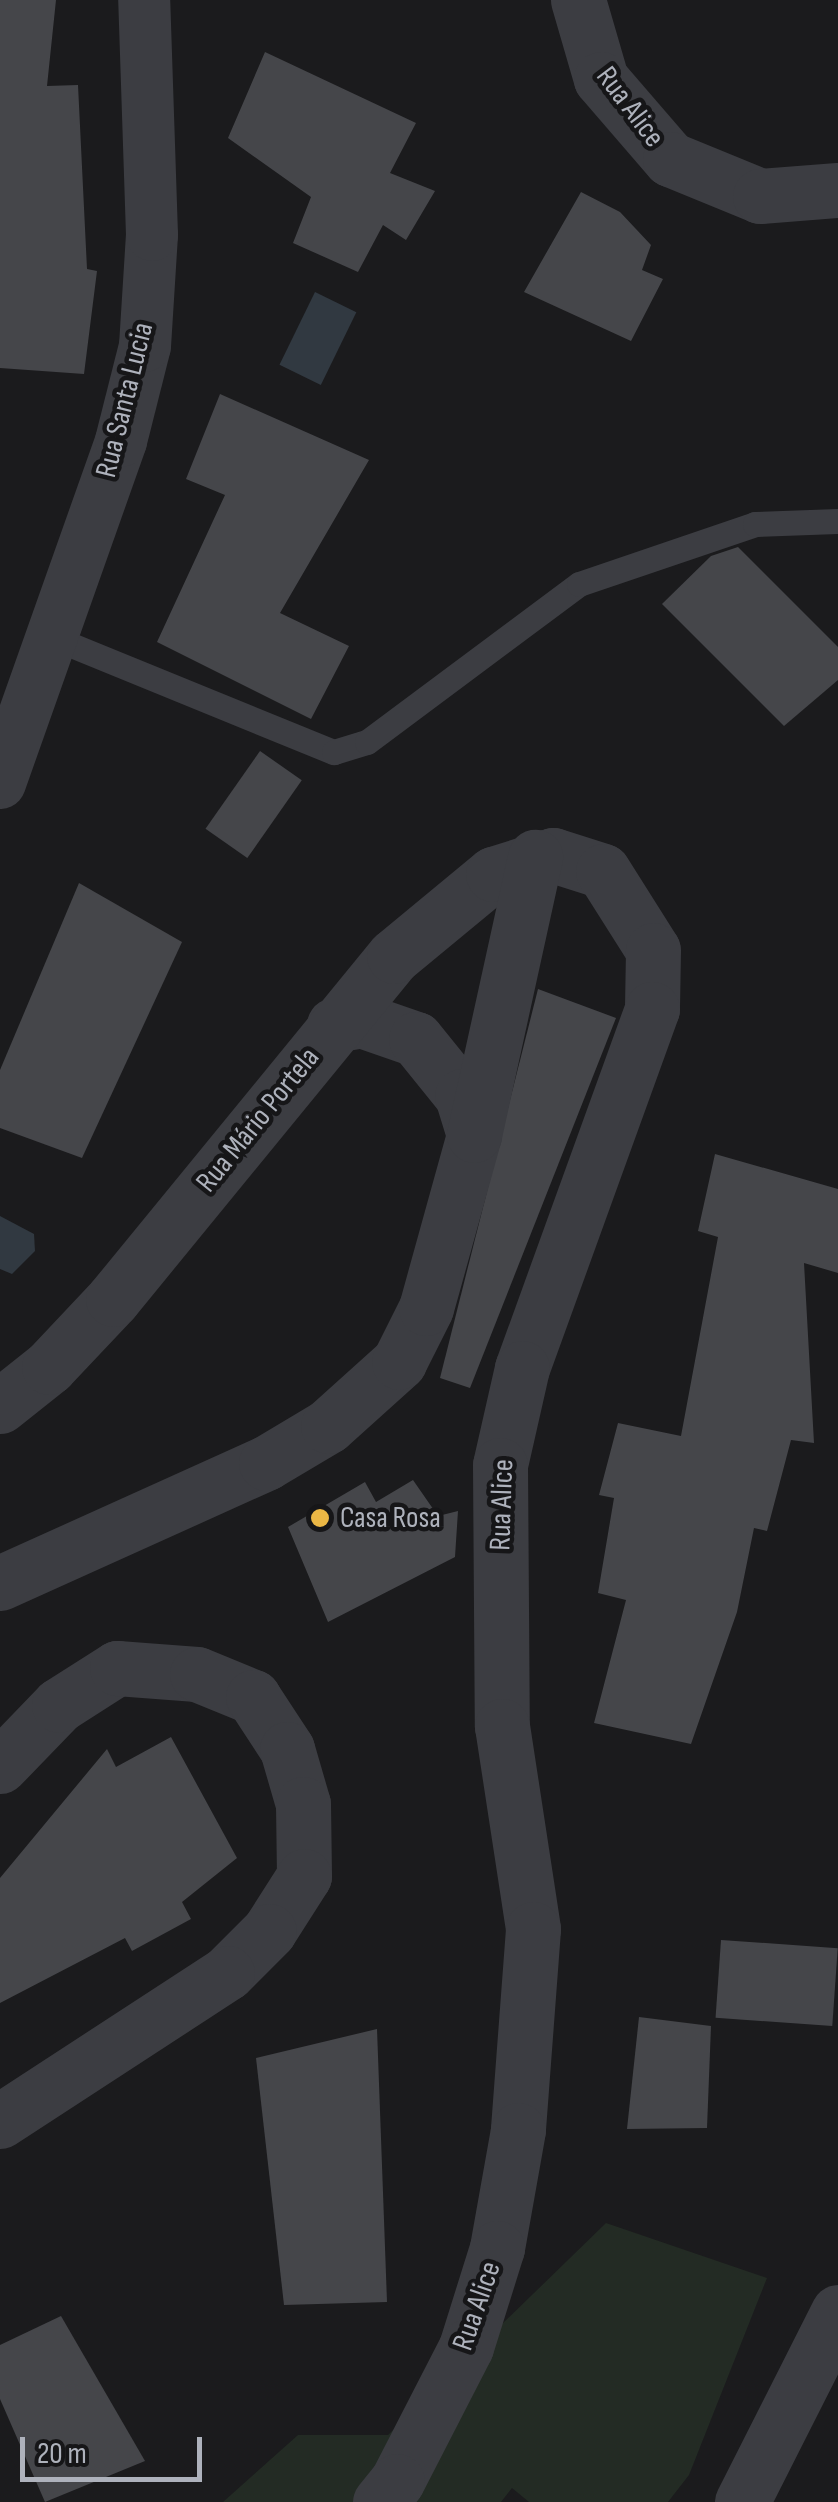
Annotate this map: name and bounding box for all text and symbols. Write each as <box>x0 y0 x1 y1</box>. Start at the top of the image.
street label: Rua Alice <box>588 60 672 154</box>
street label: Rua Santa Lucia <box>88 319 162 481</box>
street label: Rua Mário Portela <box>189 1040 327 1200</box>
street label: Rua Alice <box>482 1459 522 1551</box>
place label: Casa Rosa <box>340 1500 441 1536</box>
marker: Casa Rosa <box>309 1507 331 1529</box>
street label: Rua Alice <box>445 2257 509 2355</box>
scale bar <box>25 2417 208 2479</box>
text: 20 m <box>37 2436 87 2472</box>

